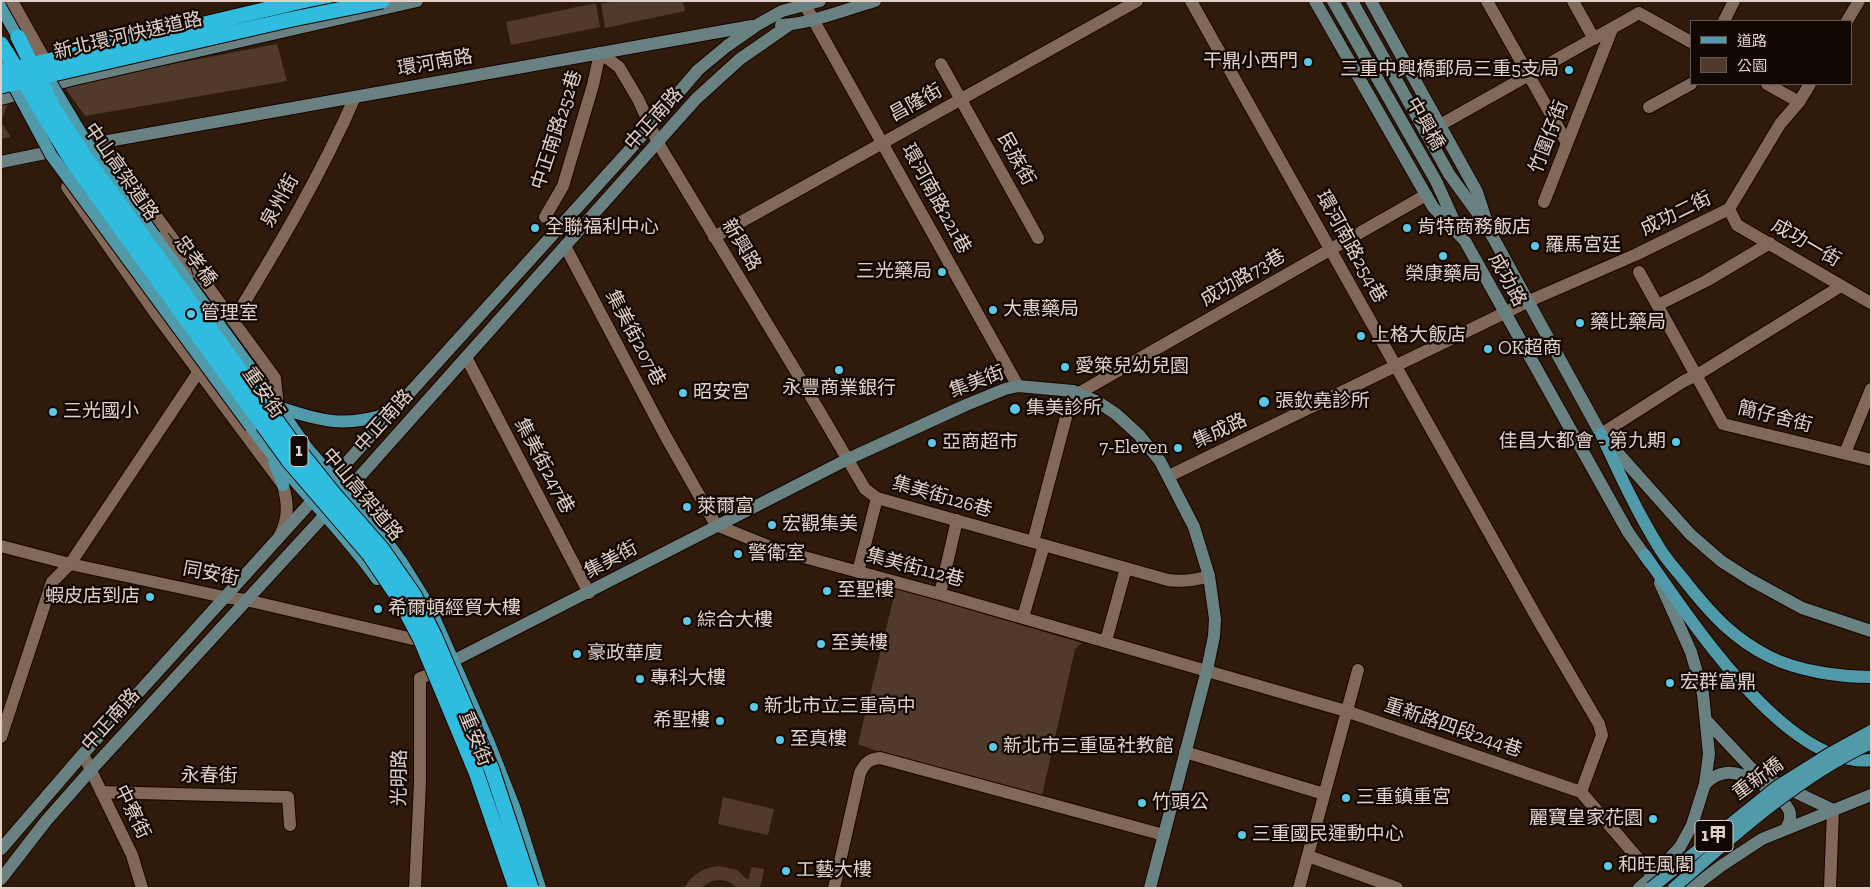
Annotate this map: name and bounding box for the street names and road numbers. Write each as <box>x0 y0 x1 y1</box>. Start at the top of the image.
street label: 新北環河快速道路 <box>51 8 205 64</box>
street label: 環河南路 <box>396 45 474 81</box>
street label: 中正南路252巷 <box>527 67 587 193</box>
street label: 昌隆街 <box>886 79 946 127</box>
street label: 中正南路 <box>620 83 688 155</box>
street label: 中興橋 <box>1401 94 1449 154</box>
street label: 竹圍仔街 <box>1525 97 1573 177</box>
street label: 中山高架道路 <box>79 119 163 225</box>
street label: 民族街 <box>992 129 1040 189</box>
street label: 環河南路221巷 <box>896 140 976 258</box>
street label: 泉州街 <box>256 171 304 231</box>
street label: 環河南路254巷 <box>1311 187 1391 307</box>
street label: 成功二街 <box>1637 187 1715 241</box>
street label: 成功一街 <box>1767 214 1845 272</box>
street label: 新興路 <box>717 215 765 275</box>
street label: 忠孝橋 <box>169 231 221 291</box>
street label: 成功路73巷 <box>1196 245 1290 311</box>
street label: 成功路 <box>1483 250 1531 310</box>
street label: 集美街207巷 <box>600 286 670 390</box>
street label: 集美街 <box>946 361 1008 403</box>
street label: 重安街 <box>237 363 289 423</box>
street label: 中正南路 <box>350 385 418 457</box>
street label: 簡仔舍街 <box>1735 397 1815 437</box>
street label: 集成路 <box>1189 409 1251 453</box>
street label: 集美街247巷 <box>509 414 579 518</box>
road number: 1 <box>290 436 308 466</box>
street label: 中山高架道路 <box>317 444 407 546</box>
street label: 集美街126巷 <box>889 472 995 522</box>
street label: 集美街 <box>580 537 642 583</box>
street label: 集美街112巷 <box>864 544 966 592</box>
street label: 同安街 <box>181 557 241 591</box>
street label: 中正南路 <box>77 684 145 756</box>
street label: 重新路四段244巷 <box>1381 694 1525 762</box>
street label: 重安街 <box>454 708 496 770</box>
street label: 光明路 <box>388 749 412 807</box>
street label: 重新橋 <box>1728 753 1788 805</box>
street label: 永春街 <box>180 764 238 788</box>
street label: 中寮街 <box>109 781 155 843</box>
road number: 1甲 <box>1695 820 1733 851</box>

